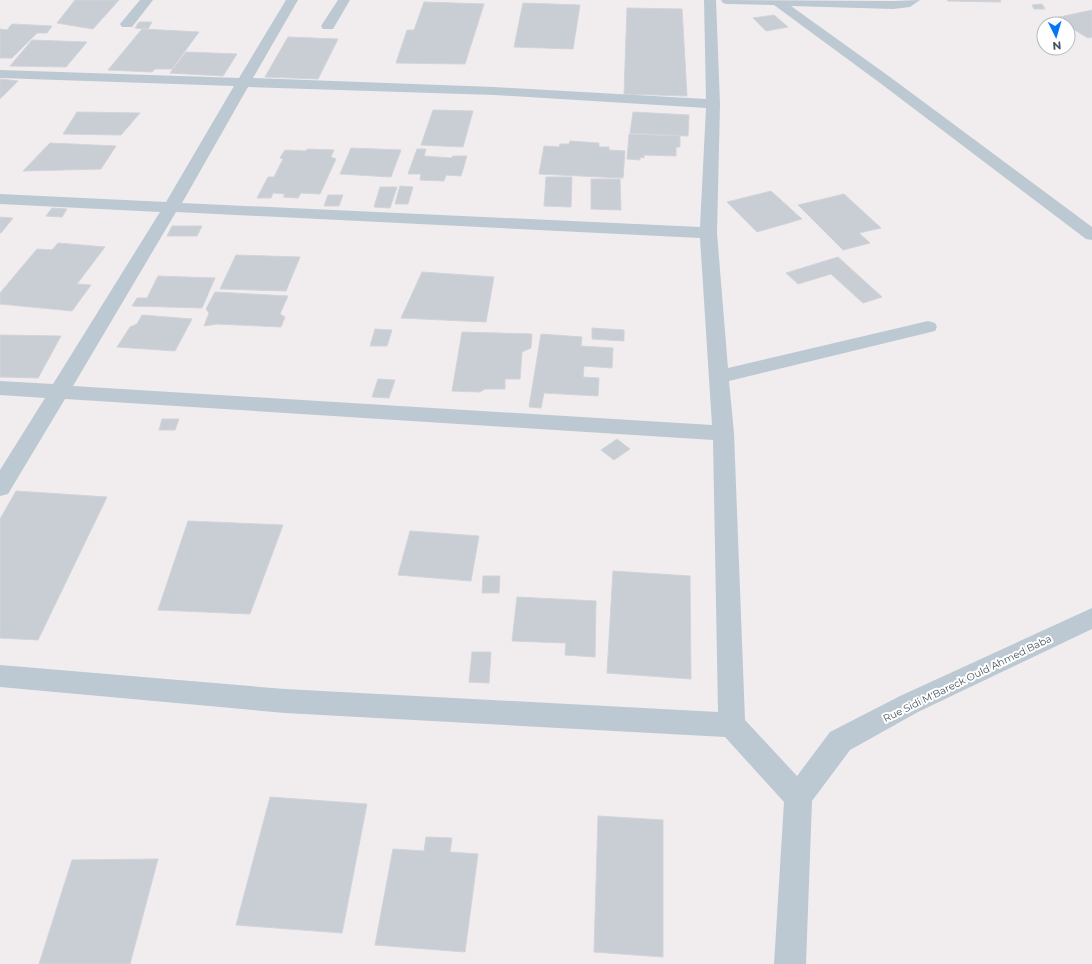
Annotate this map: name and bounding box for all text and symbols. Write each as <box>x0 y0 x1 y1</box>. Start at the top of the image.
north arrow <box>1036 16 1076 56</box>
text: N <box>1052 39 1062 53</box>
street label: Rue Sidi M'Bareck Ould Ahmed Baba <box>881 632 1054 725</box>

